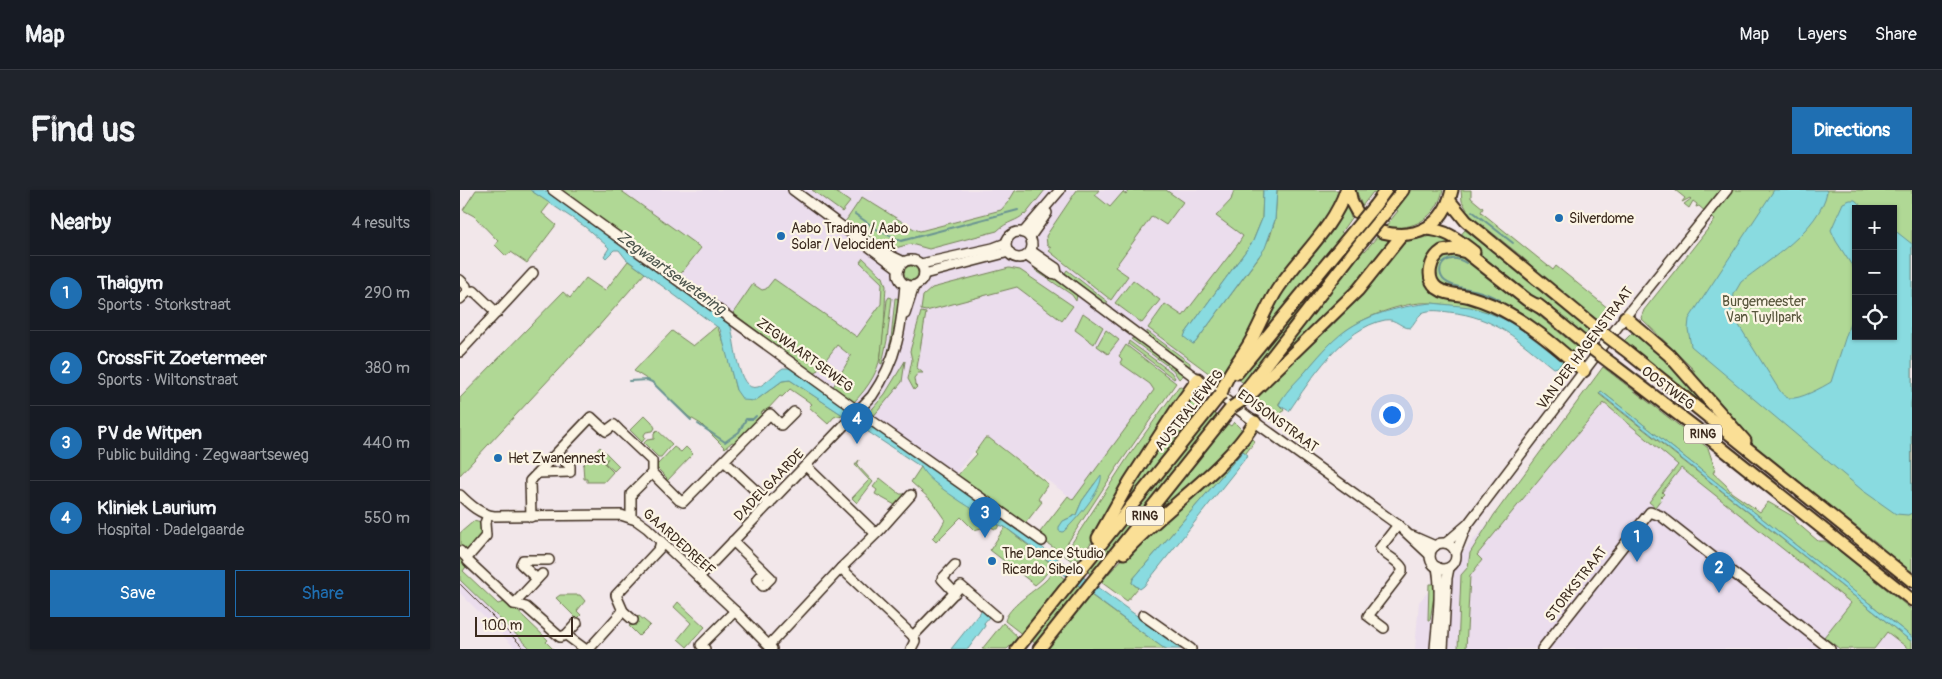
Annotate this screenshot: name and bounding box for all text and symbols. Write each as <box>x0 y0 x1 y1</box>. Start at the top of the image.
text: Map <box>25 20 65 49</box>
text: Map <box>1740 23 1769 46</box>
text: Layers <box>1797 23 1847 46</box>
text: Share <box>1875 23 1917 46</box>
button: Directions <box>1792 107 1912 154</box>
text: Find us <box>30 108 135 152</box>
map controls <box>1852 205 1897 340</box>
button: + <box>1852 205 1897 250</box>
text: Nearby <box>50 209 111 236</box>
place label: Silverdome <box>1569 210 1634 227</box>
marker: Silverdome <box>1553 212 1565 224</box>
text: 4 results <box>352 213 410 233</box>
place label: Aabo Trading / Aabo Solar / Velocident <box>791 220 909 253</box>
water label: Zegwaartsewetering <box>613 227 730 320</box>
marker: Aabo Trading / Aabo Solar / Velocident <box>775 230 787 242</box>
button: − <box>1852 250 1897 295</box>
text: Thaigym <box>97 271 163 295</box>
text: 1 <box>63 283 69 303</box>
text: 290 m <box>364 283 410 303</box>
street label: VAN DER HAGENSTRAAT <box>1533 283 1637 413</box>
park label: Burgemeester Van Tuyllpark <box>1722 293 1806 326</box>
text: Sports · Storkstraat <box>97 295 231 315</box>
button: locate <box>1852 295 1897 340</box>
street label: ZEGWAARTSEWEG <box>753 314 857 396</box>
text: CrossFit Zoetermeer <box>97 346 267 370</box>
text: 2 <box>62 358 70 378</box>
text: 380 m <box>364 358 410 378</box>
street label: OOSTWEG <box>1638 362 1698 414</box>
street label: AUSTRALIËWEG <box>1150 365 1227 454</box>
text: Sports · Wiltonstraat <box>97 370 238 390</box>
street label: EDISONSTRAAT <box>1234 386 1322 456</box>
your location <box>1379 402 1405 428</box>
pin: 4 <box>841 403 873 444</box>
text: PV de Witpen <box>97 421 202 445</box>
road number: RING <box>1684 424 1722 443</box>
text: 3 <box>62 433 70 453</box>
text: 440 m <box>363 433 410 453</box>
text: Public building · Zegwaartseweg <box>97 445 309 465</box>
street label: DADELGAARDE <box>730 445 808 525</box>
place label: Het Zwanennest <box>508 450 606 467</box>
marker: Het Zwanennest <box>492 452 504 464</box>
text: Kliniek Laurium <box>97 496 216 520</box>
pin: 3 <box>969 497 1001 538</box>
street label: GAARDEDREEF <box>639 505 719 579</box>
road number: RING <box>1126 506 1164 526</box>
text: 4 <box>61 508 71 528</box>
text: 550 m <box>364 508 410 528</box>
text: Hospital · Dadelgaarde <box>97 520 244 540</box>
pin: 1 <box>1621 521 1653 562</box>
street label: STORKSTRAAT <box>1542 543 1611 625</box>
place label: The Dance Studio Ricardo Sibelo <box>1002 545 1104 578</box>
pin: 2 <box>1703 552 1735 593</box>
marker: The Dance Studio Ricardo Sibelo <box>986 555 998 567</box>
button: Save <box>50 570 225 617</box>
button: Share <box>235 570 410 617</box>
scale bar <box>475 614 572 637</box>
text: 100 m <box>482 617 522 634</box>

